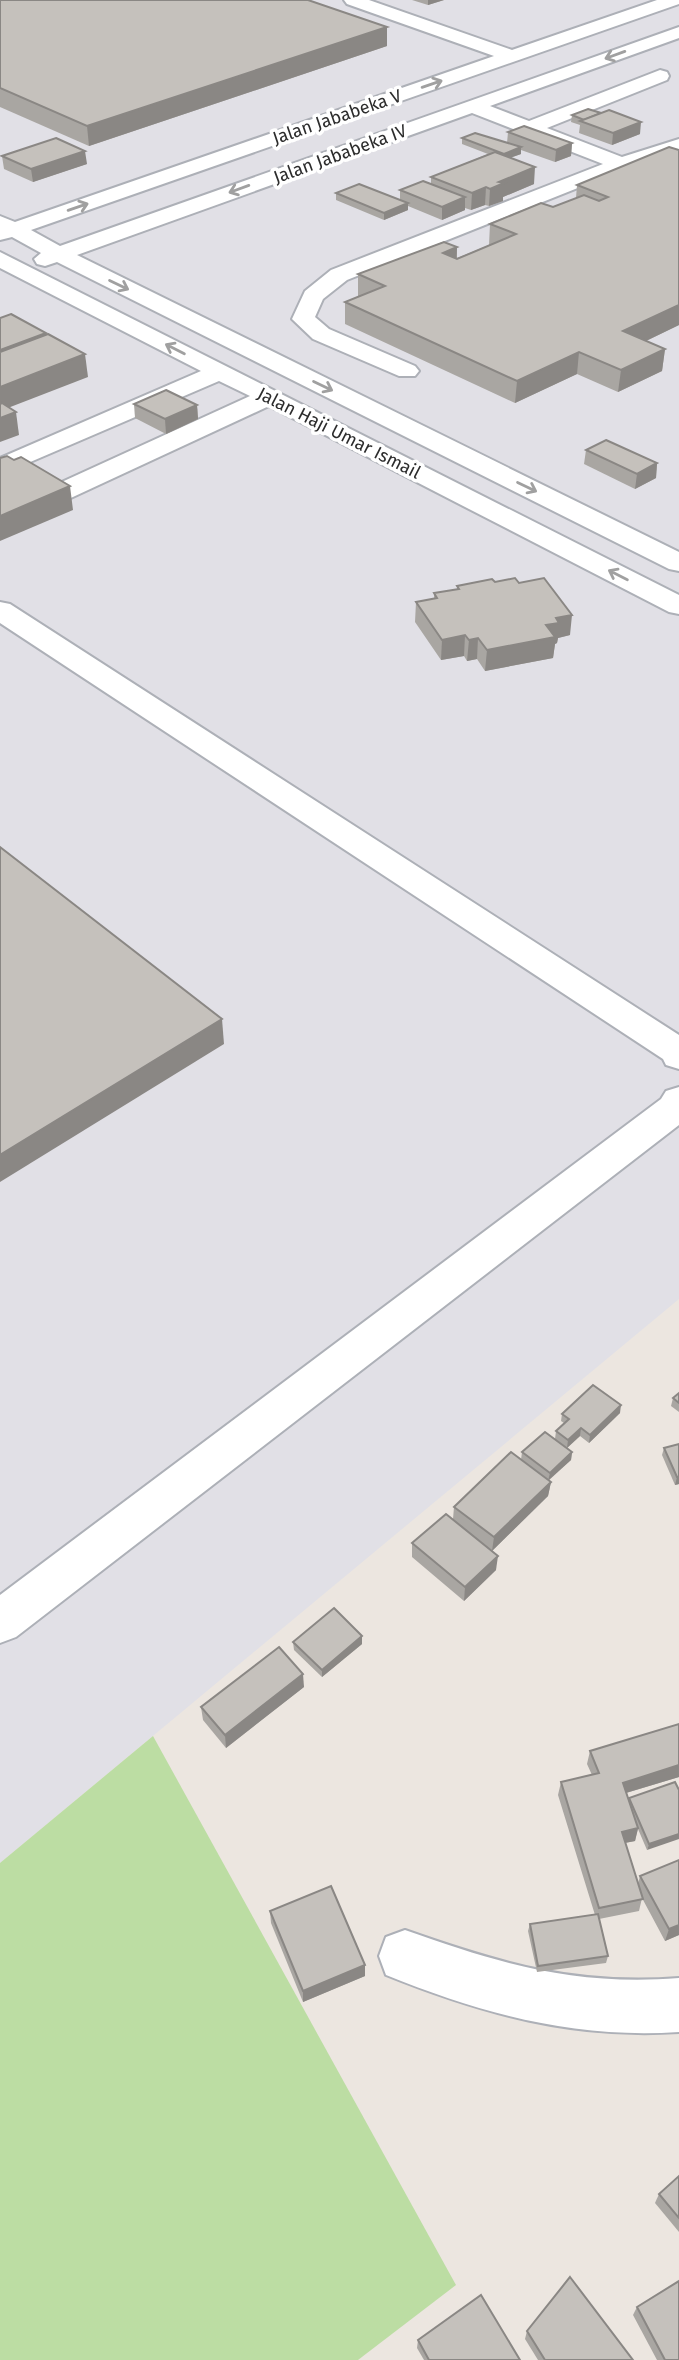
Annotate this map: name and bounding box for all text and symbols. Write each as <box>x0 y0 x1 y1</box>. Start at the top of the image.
one-way arrow <box>604 50 626 62</box>
one-way arrow <box>420 77 442 89</box>
street label: Jalan Jababeka V <box>270 85 404 149</box>
street label: Jalan Jababeka IV <box>270 120 410 188</box>
one-way arrow <box>229 184 250 197</box>
one-way arrow <box>66 200 88 212</box>
one-way arrow <box>108 278 129 292</box>
one-way arrow <box>165 342 186 356</box>
one-way arrow <box>312 379 333 393</box>
street label: Jalan Haji Umar Ismail <box>254 382 424 484</box>
one-way arrow <box>516 481 537 495</box>
one-way arrow <box>608 568 629 582</box>

